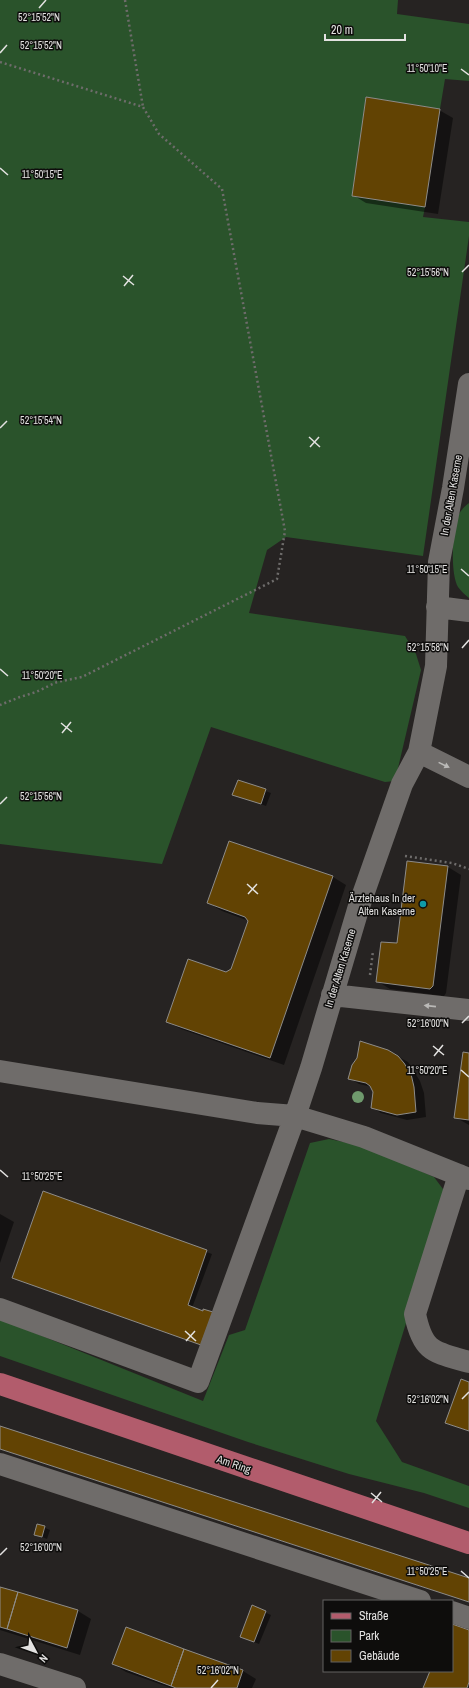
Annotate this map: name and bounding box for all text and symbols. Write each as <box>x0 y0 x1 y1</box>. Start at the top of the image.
text: 52°15'52"N <box>18 11 60 24</box>
scale bar <box>325 16 405 42</box>
text: 20 m <box>331 22 353 38</box>
text: 52°15'52"N <box>20 39 62 52</box>
text: 11°50'10"E <box>407 62 447 75</box>
text: 11°50'15"E <box>22 168 62 181</box>
text: 52°15'56"N <box>407 266 449 279</box>
text: 52°15'54"N <box>20 414 62 427</box>
street label: In der Alten Kaserne <box>437 454 465 536</box>
text: 11°50'15"E <box>407 563 447 576</box>
text: 52°15'58"N <box>407 641 449 654</box>
text: 11°50'20"E <box>22 669 62 682</box>
one-way arrow <box>438 762 450 768</box>
text: 52°15'56"N <box>20 790 62 803</box>
place label: Ärztehaus In der Alten Kaserne <box>348 891 415 918</box>
marker: Ärztehaus In der Alten Kaserne <box>418 899 428 909</box>
street label: In der Alten Kaserne <box>321 927 359 1009</box>
one-way arrow <box>424 1003 436 1009</box>
text: 52°16'00"N <box>407 1017 449 1030</box>
text: 11°50'20"E <box>407 1064 447 1077</box>
text: 11°50'25"E <box>22 1170 62 1183</box>
text: 52°16'02"N <box>407 1393 449 1406</box>
street label: Am Ring <box>214 1451 253 1476</box>
text: 52°16'00"N <box>20 1541 62 1554</box>
text: 11°50'25"E <box>407 1565 447 1578</box>
legend <box>323 1600 453 1672</box>
text: Straße <box>359 1608 389 1624</box>
text: Park <box>359 1628 379 1644</box>
north arrow <box>16 1632 56 1672</box>
text: Gebäude <box>359 1648 400 1664</box>
text: N <box>36 1652 51 1666</box>
text: 52°16'02"N <box>197 1664 239 1677</box>

